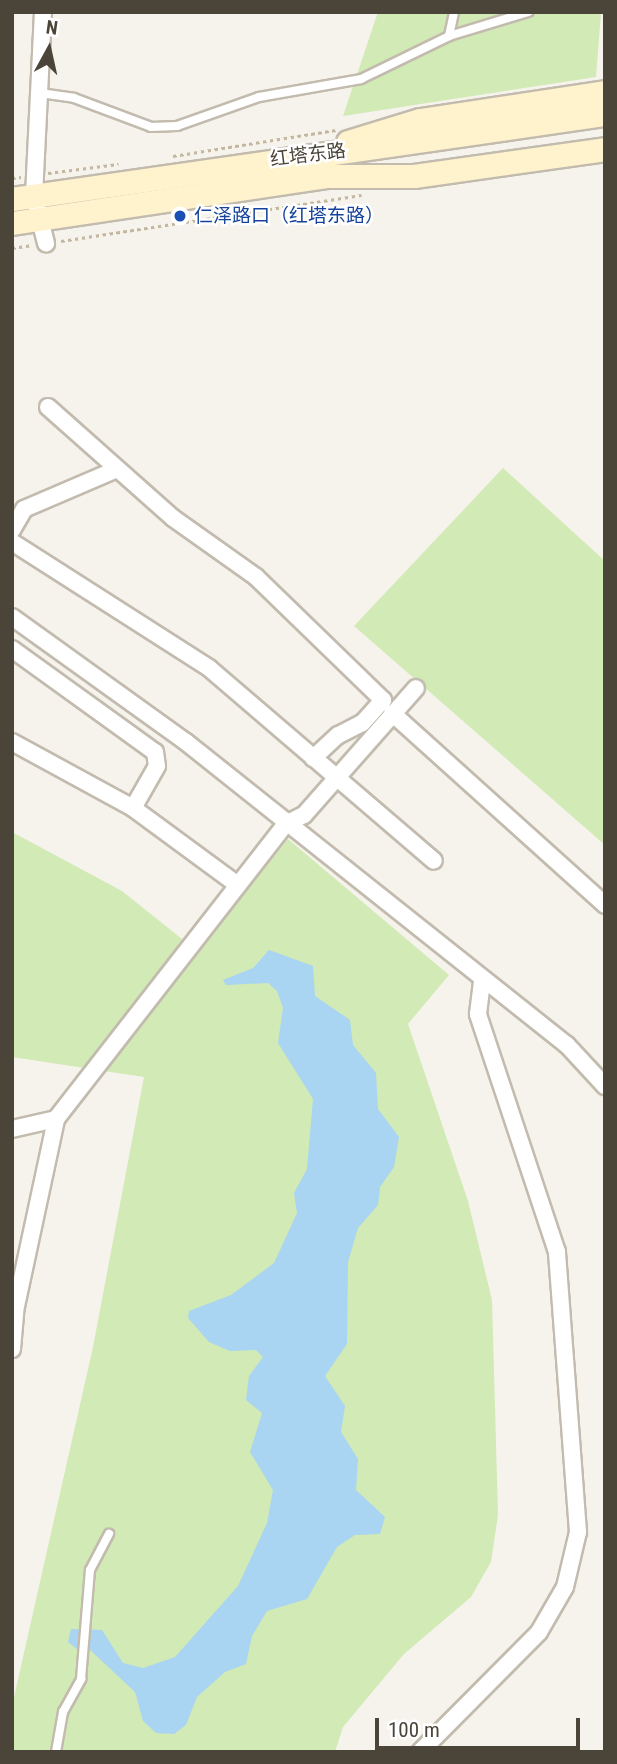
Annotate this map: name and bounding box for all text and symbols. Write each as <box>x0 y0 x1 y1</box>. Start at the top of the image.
north arrow <box>14 14 84 84</box>
text: N <box>45 16 59 40</box>
street label: 红塔东路 <box>269 139 347 171</box>
place label: 仁泽路口（红塔东路） <box>194 205 384 227</box>
marker: 仁泽路口（红塔东路） <box>172 208 188 224</box>
scale bar <box>379 1704 584 1748</box>
text: 100 m <box>388 1718 440 1742</box>

